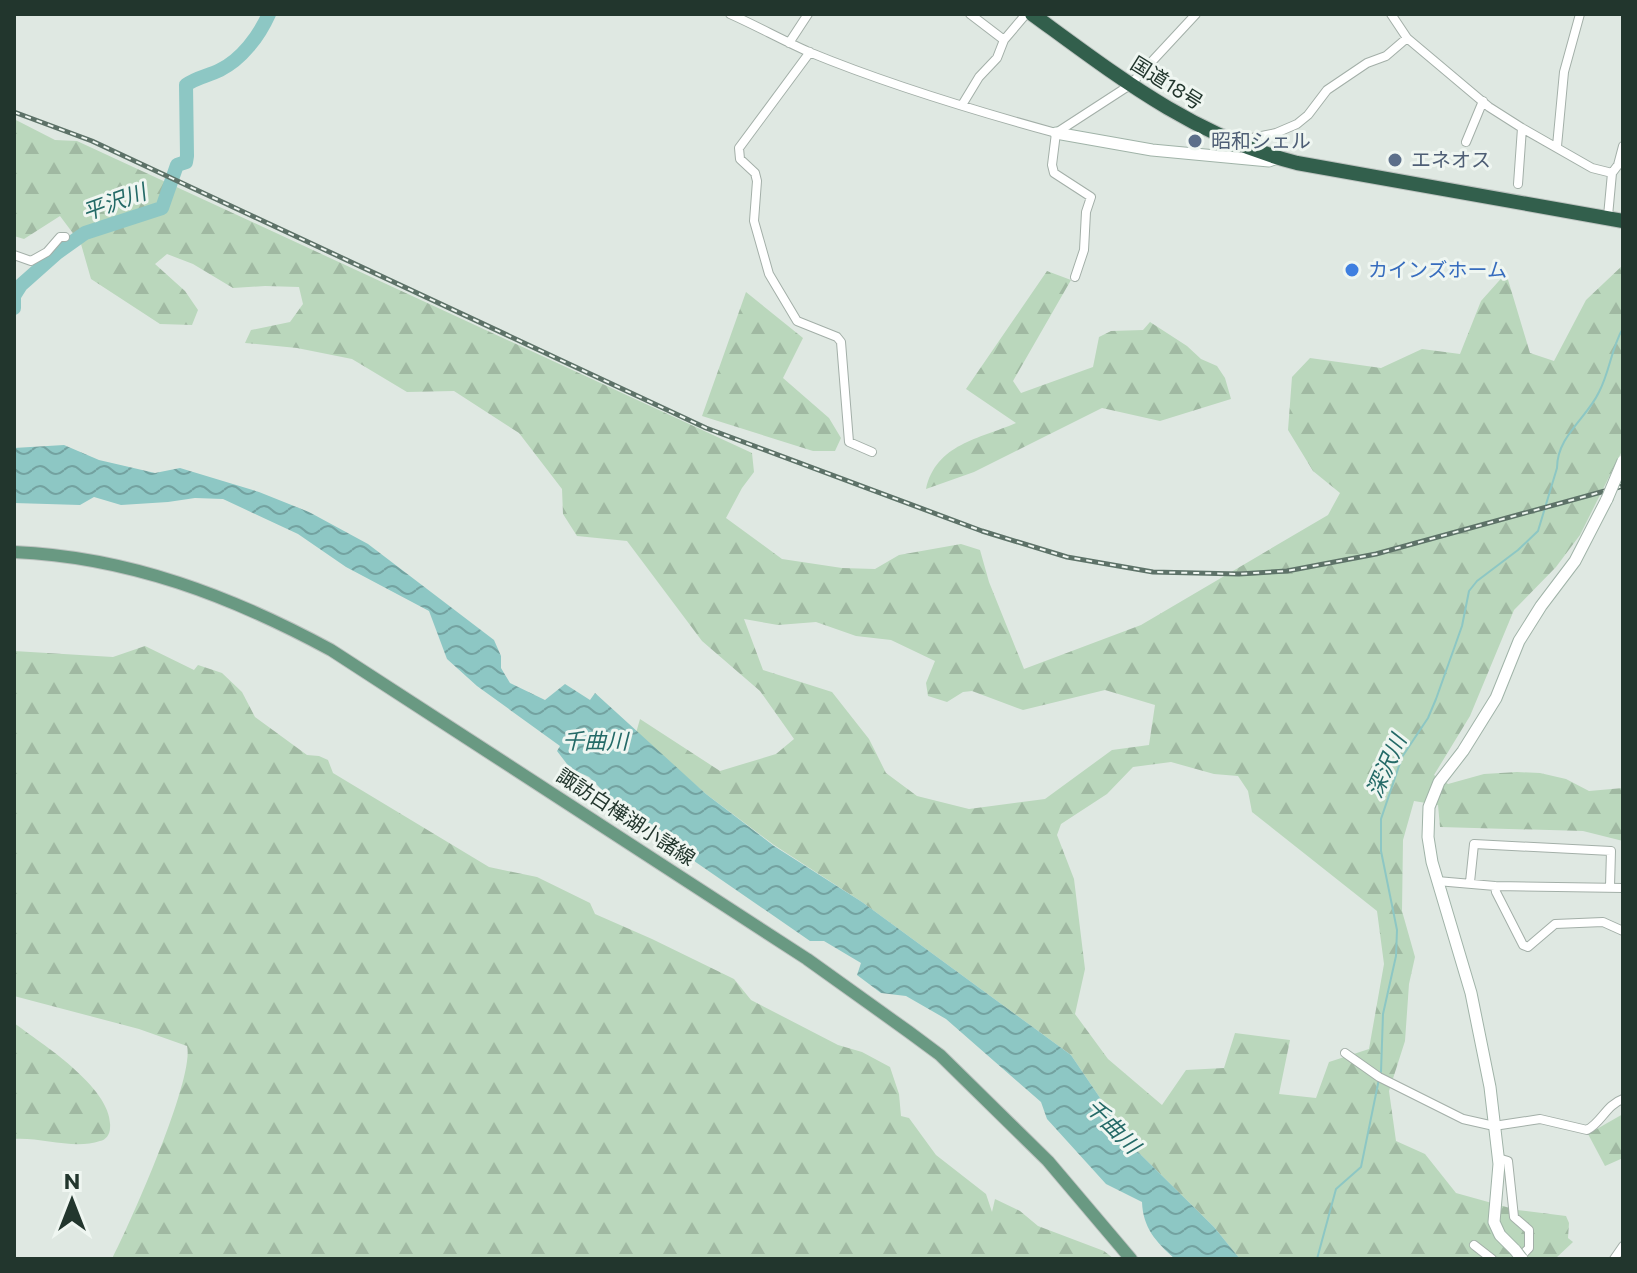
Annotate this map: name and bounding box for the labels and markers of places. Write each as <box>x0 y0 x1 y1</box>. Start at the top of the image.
place label: 昭和シェル <box>1211 128 1311 152</box>
marker: 昭和シェル <box>1186 132 1204 150</box>
place label: エネオス <box>1411 147 1491 171</box>
marker: エネオス <box>1386 151 1404 169</box>
place label: カインズホーム <box>1368 257 1507 281</box>
marker: カインズホーム <box>1343 261 1361 279</box>

